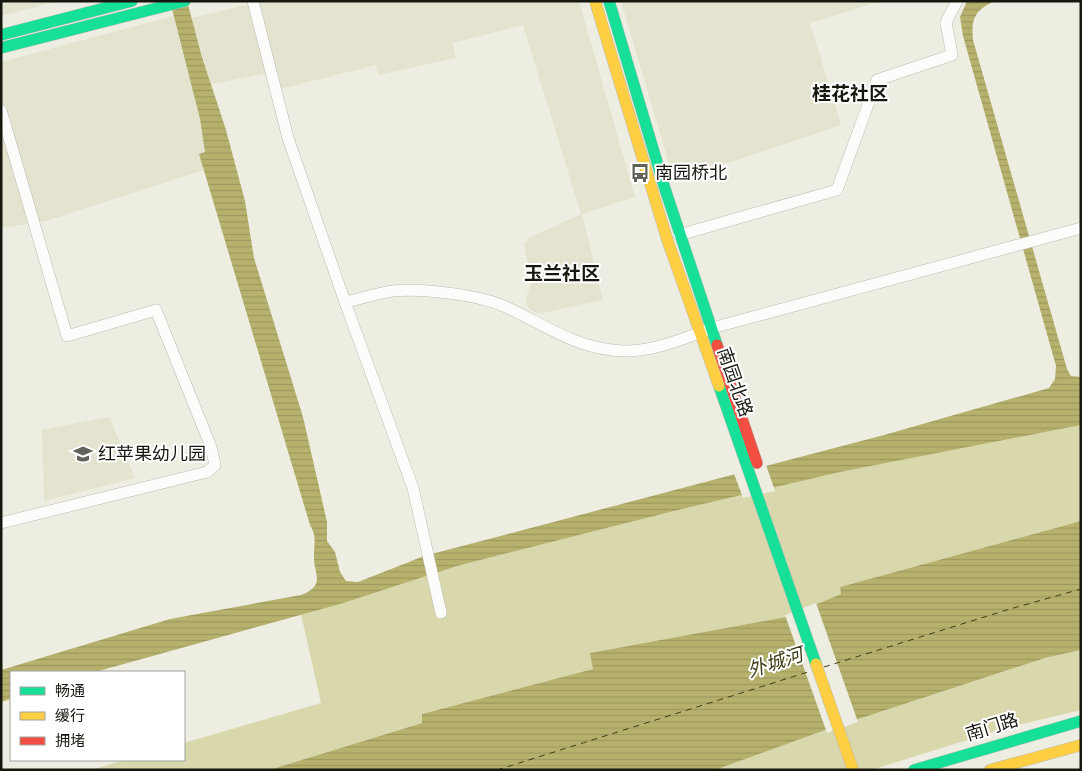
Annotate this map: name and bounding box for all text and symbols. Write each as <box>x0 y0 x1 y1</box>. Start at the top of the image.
district label: 桂花社区 <box>812 80 888 107</box>
place label: 南园桥北 <box>655 160 727 186</box>
bus stop icon: 南园桥北 <box>629 162 651 184</box>
district label: 玉兰社区 <box>524 260 600 287</box>
street label: 南园北路 <box>711 344 759 420</box>
place label: 红苹果幼儿园 <box>98 441 206 467</box>
school or university icon: 红苹果幼儿园 <box>72 443 94 465</box>
water label: 外城河 <box>744 640 810 684</box>
legend <box>10 671 185 761</box>
text: 畅通 <box>55 680 85 702</box>
text: 缓行 <box>55 705 85 727</box>
street label: 南门路 <box>962 707 1022 747</box>
text: 拥堵 <box>55 730 85 752</box>

